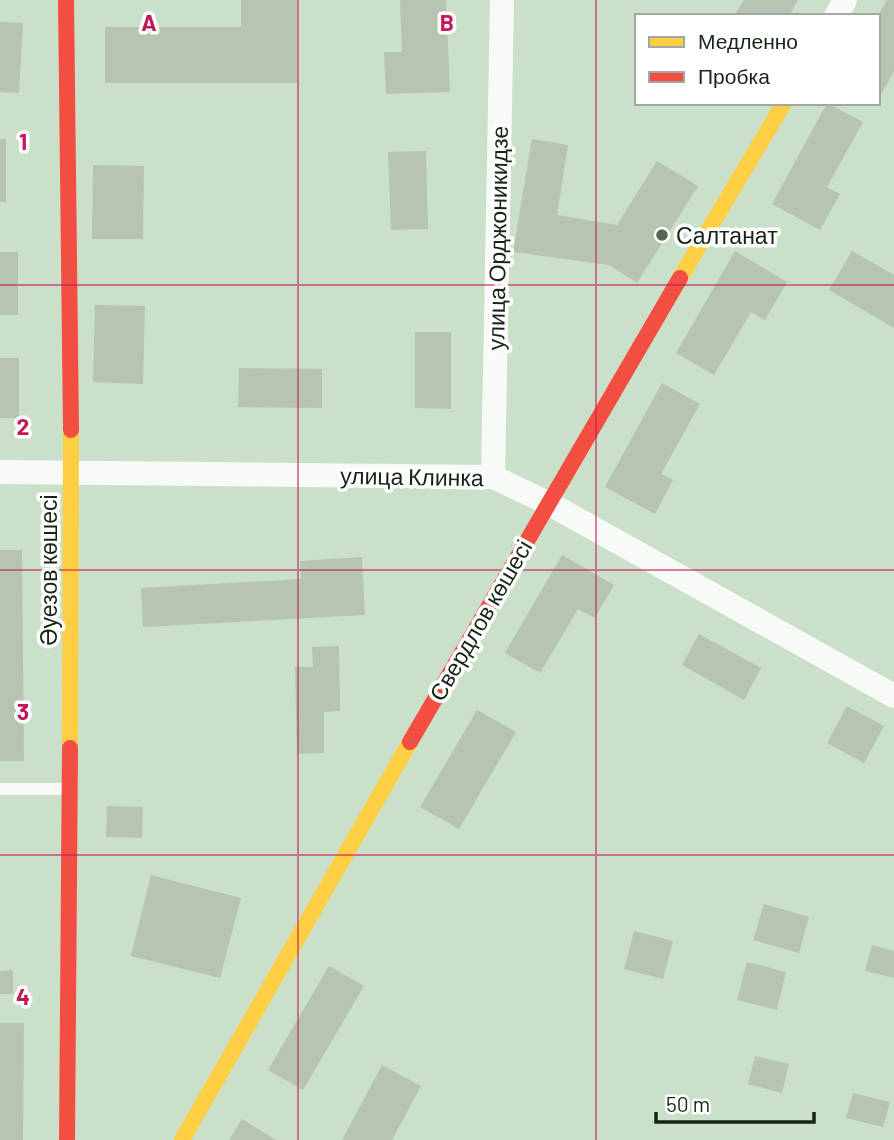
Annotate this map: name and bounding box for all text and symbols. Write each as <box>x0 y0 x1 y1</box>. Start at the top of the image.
text: A <box>141 8 157 36</box>
text: B <box>440 8 454 36</box>
legend <box>635 14 880 105</box>
text: Медленно <box>698 28 798 53</box>
text: Пробка <box>698 63 770 88</box>
street label: улица Орджоникидзе <box>481 125 513 351</box>
text: 1 <box>19 127 27 155</box>
place label: Салтанат <box>676 221 778 249</box>
marker: Салтанат <box>654 227 670 243</box>
text: 2 <box>17 412 29 440</box>
street label: улица Клинка <box>340 461 484 491</box>
street label: Әуезов көшесі <box>34 494 62 646</box>
street label: Свердлов көшесі <box>423 535 537 705</box>
text: 3 <box>17 697 29 725</box>
text: 4 <box>16 982 30 1010</box>
scale bar <box>656 1080 814 1124</box>
text: 50 m <box>666 1091 710 1116</box>

